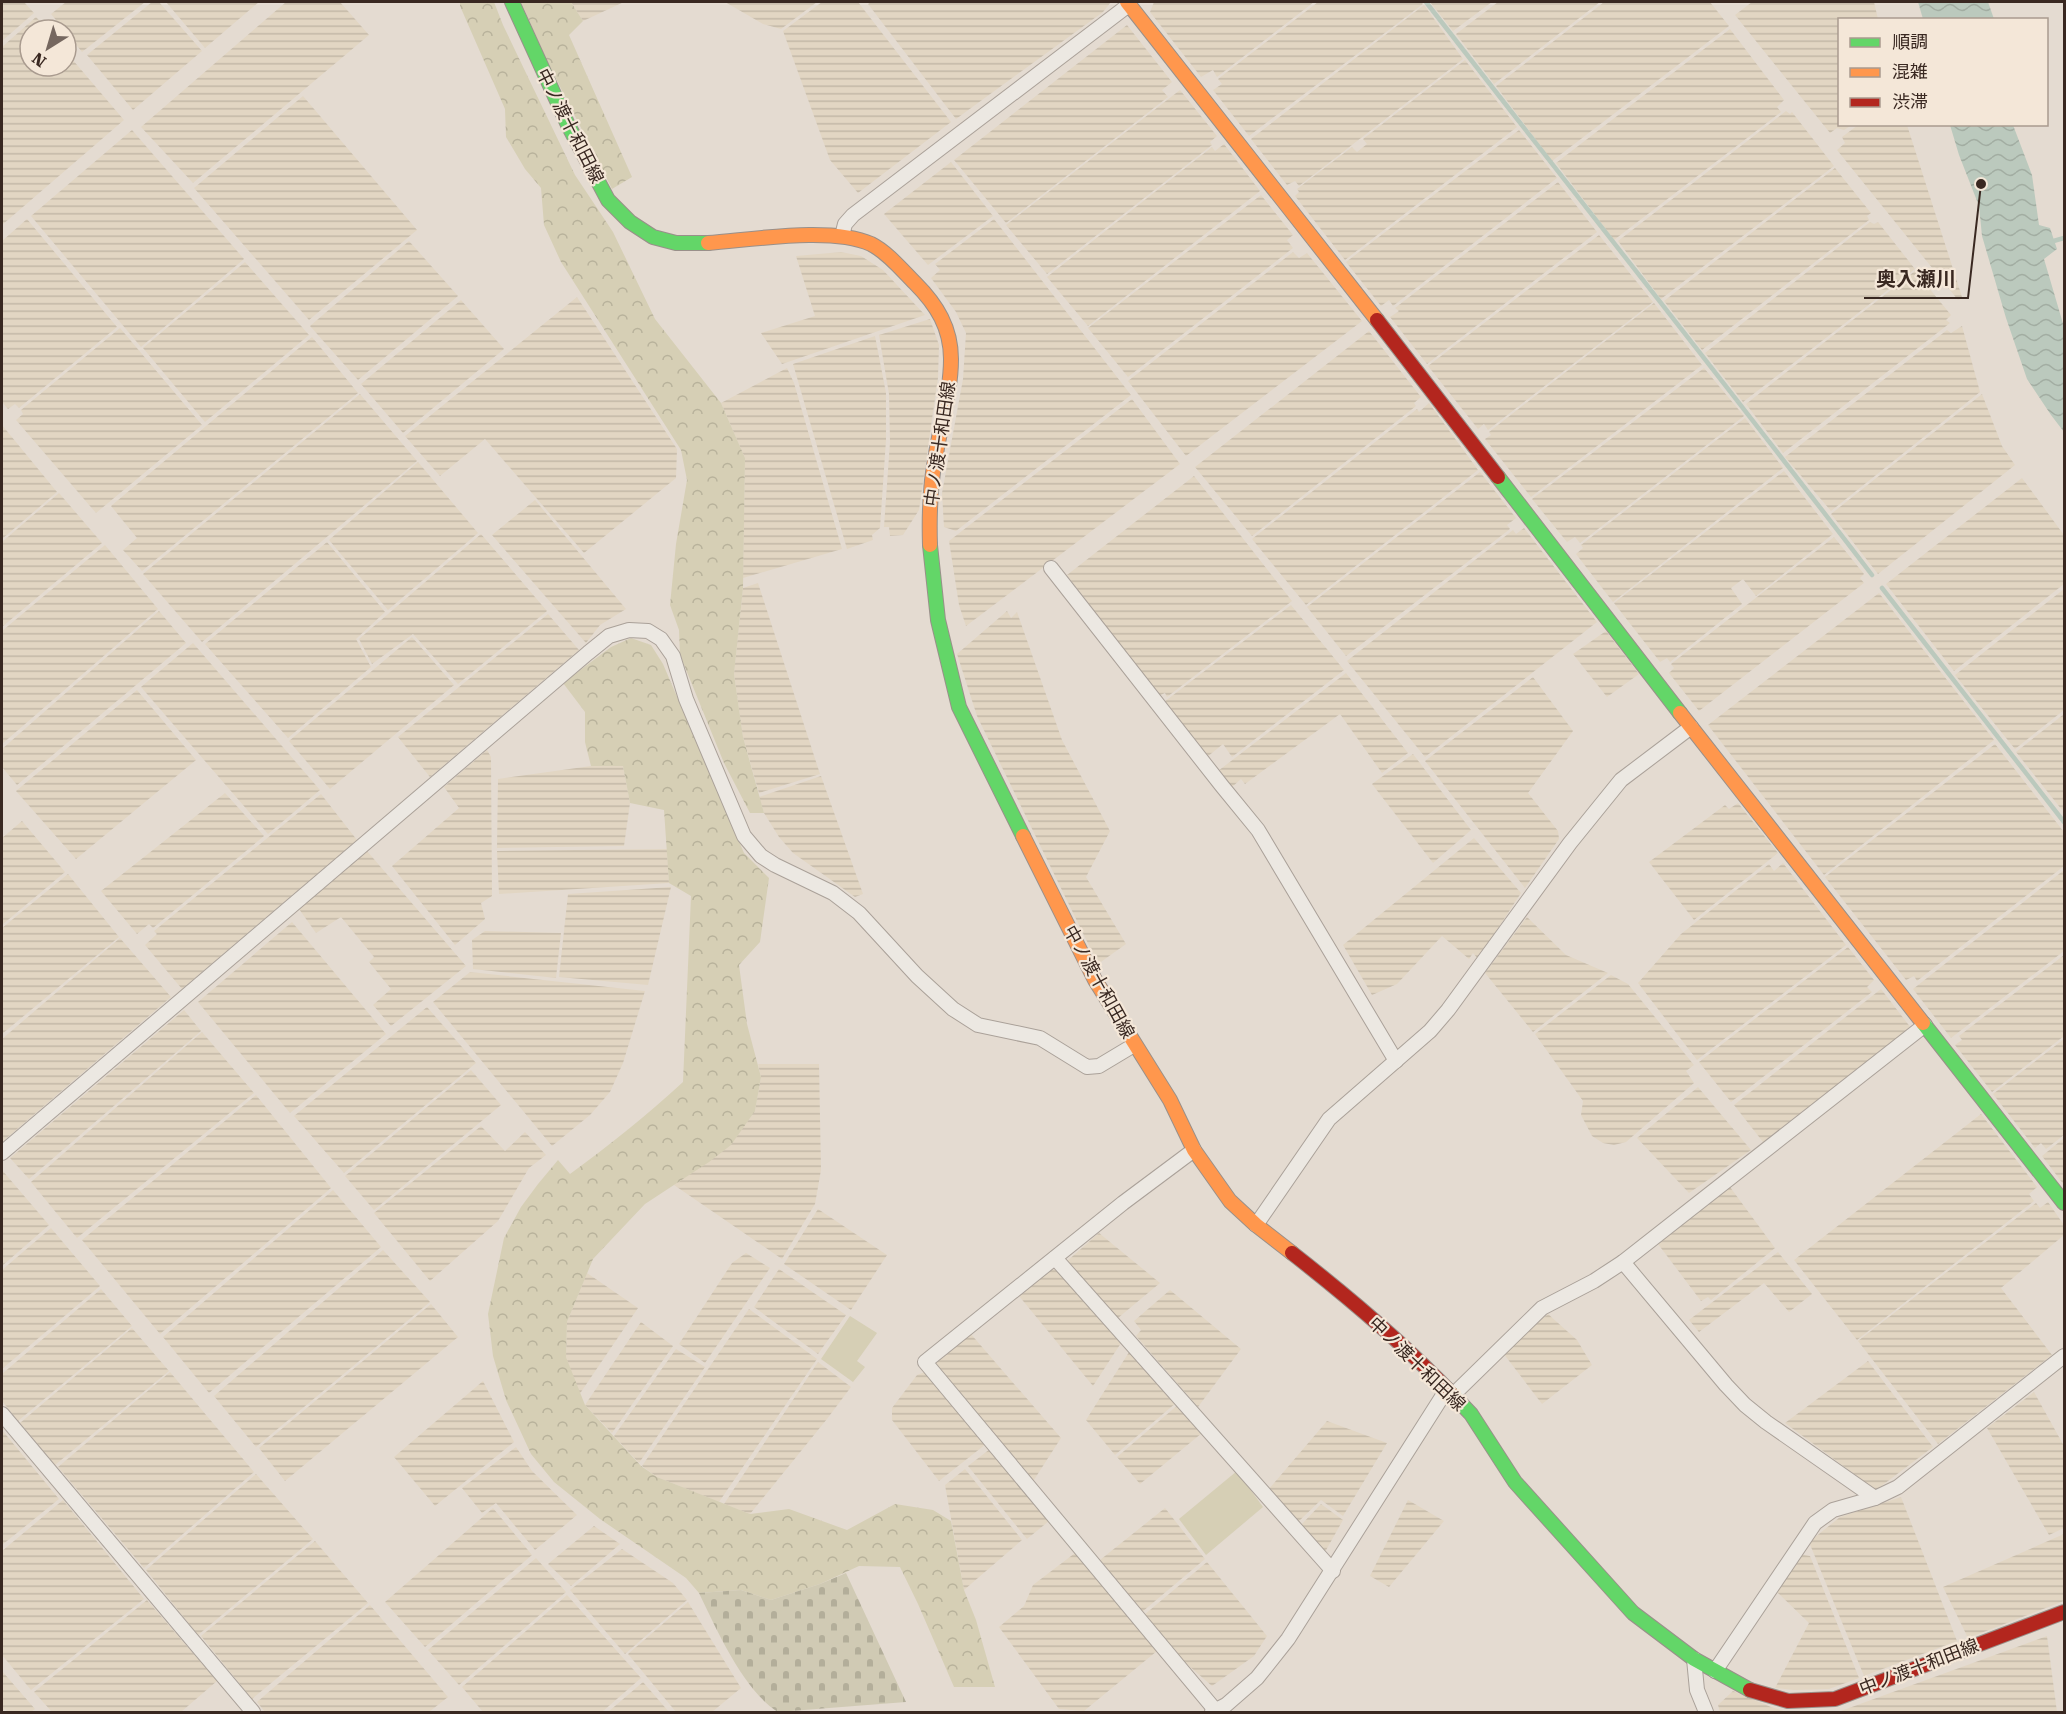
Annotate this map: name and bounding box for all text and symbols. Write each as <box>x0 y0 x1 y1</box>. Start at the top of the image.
north arrow <box>18 18 78 78</box>
legend <box>1838 18 2048 126</box>
text: 順調 <box>1892 31 1928 52</box>
text: N <box>29 48 50 71</box>
text: 混雑 <box>1892 61 1928 82</box>
street label: 中ノ渡十和田線 <box>532 65 608 187</box>
text: 渋滞 <box>1892 91 1928 112</box>
callout: 奥入瀬川 <box>1864 260 1968 298</box>
text: 奥入瀬川 <box>1876 267 1956 291</box>
street label: 中ノ渡十和田線 <box>920 380 959 508</box>
street label: 中ノ渡十和田線 <box>1060 922 1139 1042</box>
street label: 中ノ渡十和田線 <box>1365 1312 1470 1415</box>
street label: 中ノ渡十和田線 <box>1856 1634 1981 1699</box>

